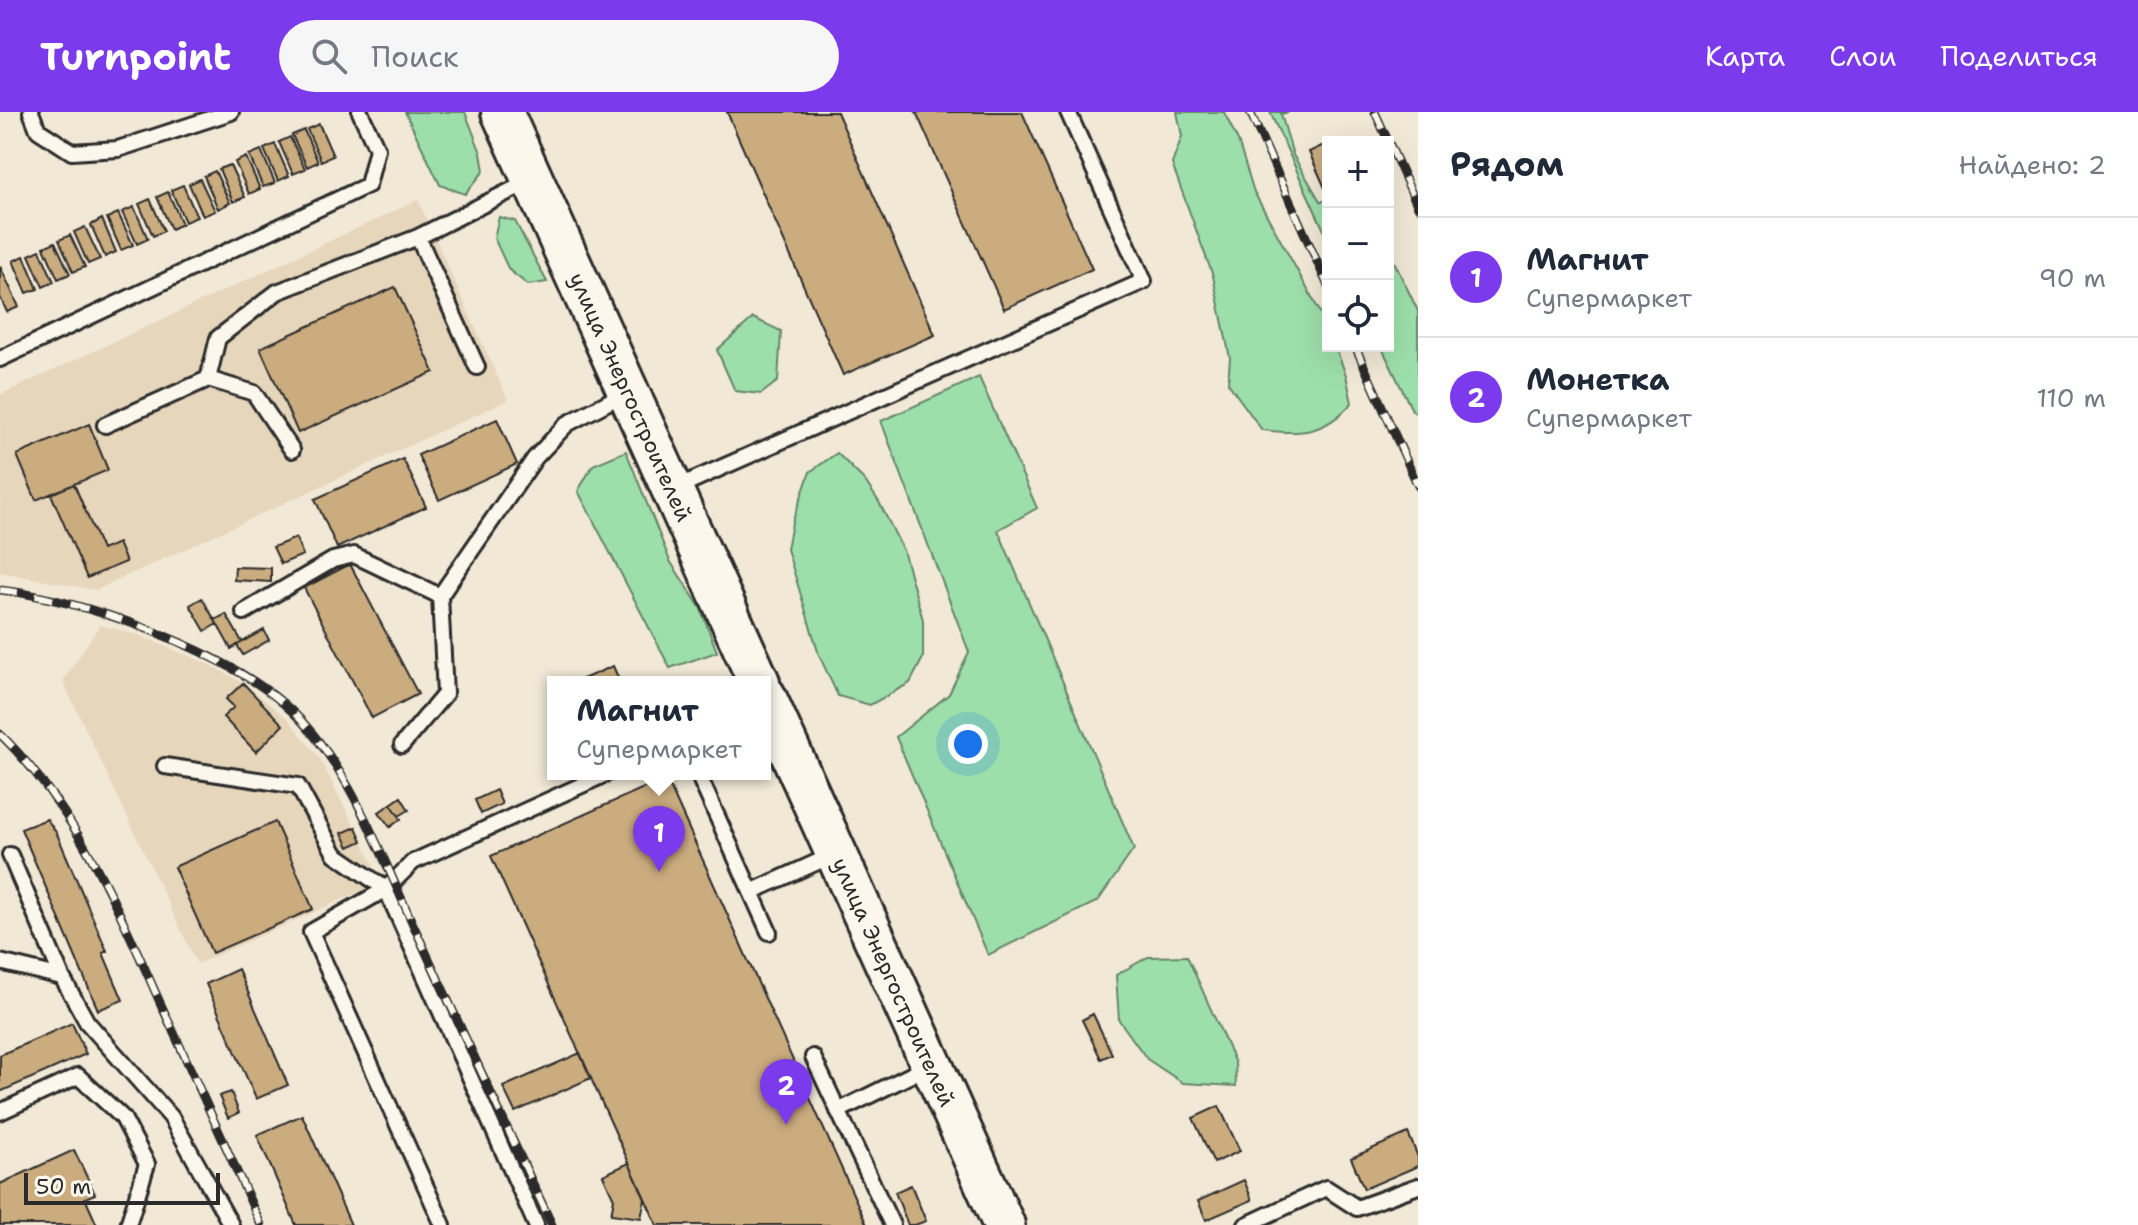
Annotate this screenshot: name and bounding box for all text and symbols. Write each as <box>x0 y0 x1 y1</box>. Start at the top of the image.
search box <box>279 20 839 92</box>
text: Turnpoint <box>40 31 231 82</box>
icon: search <box>307 34 351 78</box>
text: Поиск <box>371 36 459 77</box>
text: Карта <box>1705 37 1785 75</box>
text: Слои <box>1829 37 1896 75</box>
text: Поделиться <box>1940 37 2098 75</box>
map controls <box>1322 136 1394 352</box>
button: + <box>1322 136 1394 208</box>
text: Рядом <box>1450 141 1564 187</box>
text: Найдено: 2 <box>1959 147 2106 182</box>
button: − <box>1322 208 1394 280</box>
text: Магнит <box>1526 239 1649 280</box>
text: 1 <box>1470 260 1482 295</box>
text: 90 m <box>2039 260 2106 295</box>
street label: улица Энергостроителей <box>562 268 699 526</box>
button: locate <box>1322 280 1394 352</box>
text: Супермаркет <box>1526 280 1692 315</box>
text: Монетка <box>1526 359 1669 400</box>
text: 2 <box>1467 380 1485 415</box>
text: 110 m <box>2036 380 2106 415</box>
text: Супермаркет <box>1526 400 1692 435</box>
popup <box>547 676 771 780</box>
text: Магнит <box>576 690 699 731</box>
your location <box>948 724 988 764</box>
text: Супермаркет <box>576 731 742 766</box>
pin: 1 <box>633 806 685 872</box>
street label: улица Энергостроителей <box>825 853 962 1111</box>
pin: 2 <box>760 1059 812 1125</box>
scale bar <box>24 1169 220 1205</box>
text: 50 m <box>36 1172 91 1201</box>

